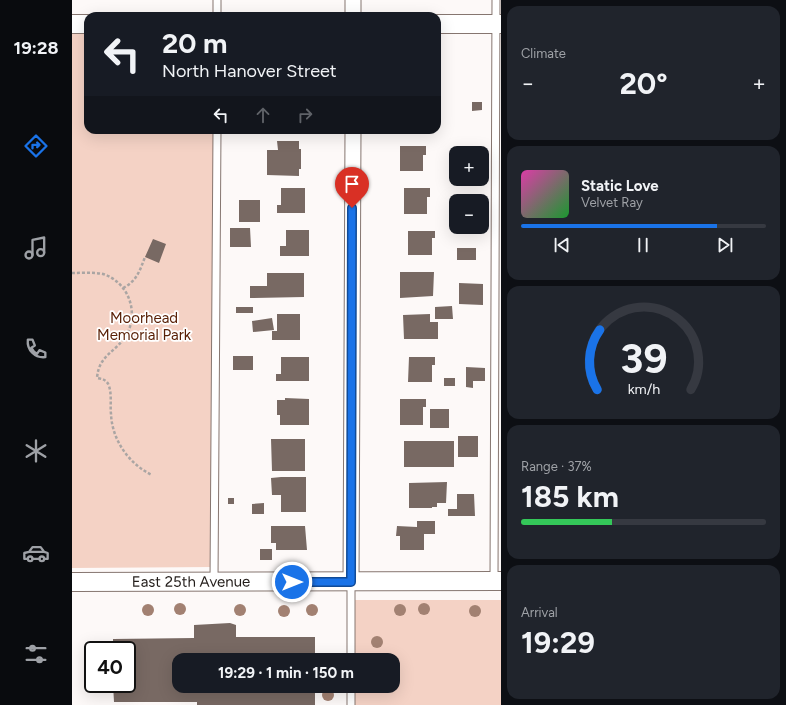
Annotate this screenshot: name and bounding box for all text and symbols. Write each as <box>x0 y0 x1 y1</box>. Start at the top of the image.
text: 20 m <box>162 26 227 60</box>
icon: left <box>96 28 148 80</box>
text: 19:28 <box>14 37 58 59</box>
text: Climate <box>521 46 566 61</box>
text: North Hanover Street <box>162 60 337 82</box>
text: 20° <box>619 65 668 102</box>
text: − <box>521 70 535 97</box>
text: + <box>752 70 766 97</box>
icon: left <box>210 104 232 126</box>
icon: ahead <box>252 104 274 126</box>
icon: right <box>294 104 316 126</box>
icon: directions <box>22 132 50 160</box>
map controls <box>449 146 489 234</box>
button: + <box>449 146 489 186</box>
pin <box>335 167 369 208</box>
icon: arrive <box>341 173 363 195</box>
text: Static Love <box>581 177 659 195</box>
button: − <box>449 194 489 234</box>
text: Velvet Ray <box>581 195 643 210</box>
icon: music <box>22 234 50 262</box>
icon: previous <box>551 234 573 256</box>
icon: pause <box>632 234 654 256</box>
icon: next <box>714 234 736 256</box>
park label: Moorhead Memorial Park <box>97 309 192 344</box>
text: 39 <box>620 333 667 383</box>
icon: phone <box>22 335 50 363</box>
text: km/h <box>627 380 660 398</box>
icon: climate <box>22 437 50 465</box>
text: Range · 37% <box>521 459 592 474</box>
text: 185 km <box>521 478 619 515</box>
icon: car <box>22 539 50 567</box>
position arrow <box>271 561 313 603</box>
street label: East 25th Avenue <box>132 573 250 591</box>
text: Arrival <box>521 605 558 620</box>
text: 19:29 <box>521 624 595 661</box>
icon: filters <box>22 640 50 668</box>
speed limit sign: 40 <box>84 641 136 693</box>
text: 19:29 · 1 min · 150 m <box>218 664 354 682</box>

